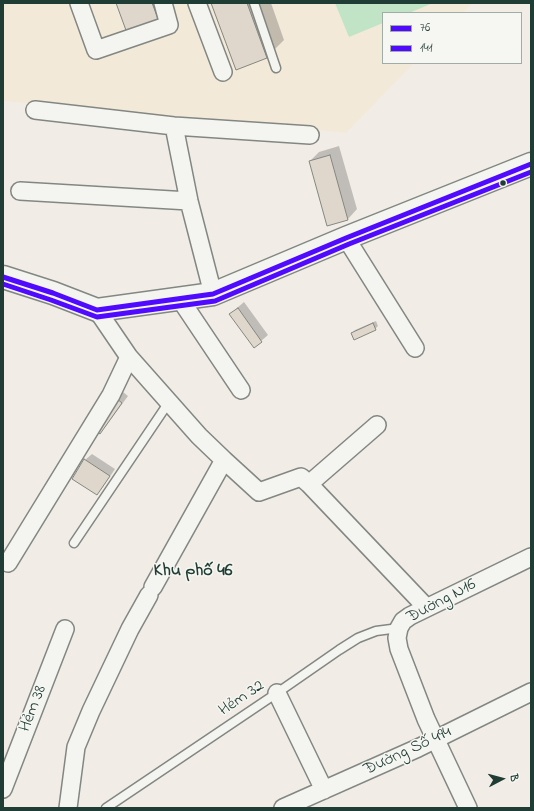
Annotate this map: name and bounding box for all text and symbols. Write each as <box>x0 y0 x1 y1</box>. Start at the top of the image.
legend <box>382 12 522 64</box>
text: 76 <box>420 19 430 37</box>
text: 141 <box>420 39 433 57</box>
unlabelled marker <box>498 178 508 188</box>
district label: Khu phố 46 <box>153 561 233 583</box>
street label: Đường N16 <box>404 575 480 629</box>
street label: Hẻm 32 <box>215 676 269 722</box>
street label: Hẻm 38 <box>16 683 52 735</box>
street label: Đường Số 494 <box>361 723 455 781</box>
north arrow <box>482 759 522 799</box>
text: B <box>506 773 522 782</box>

